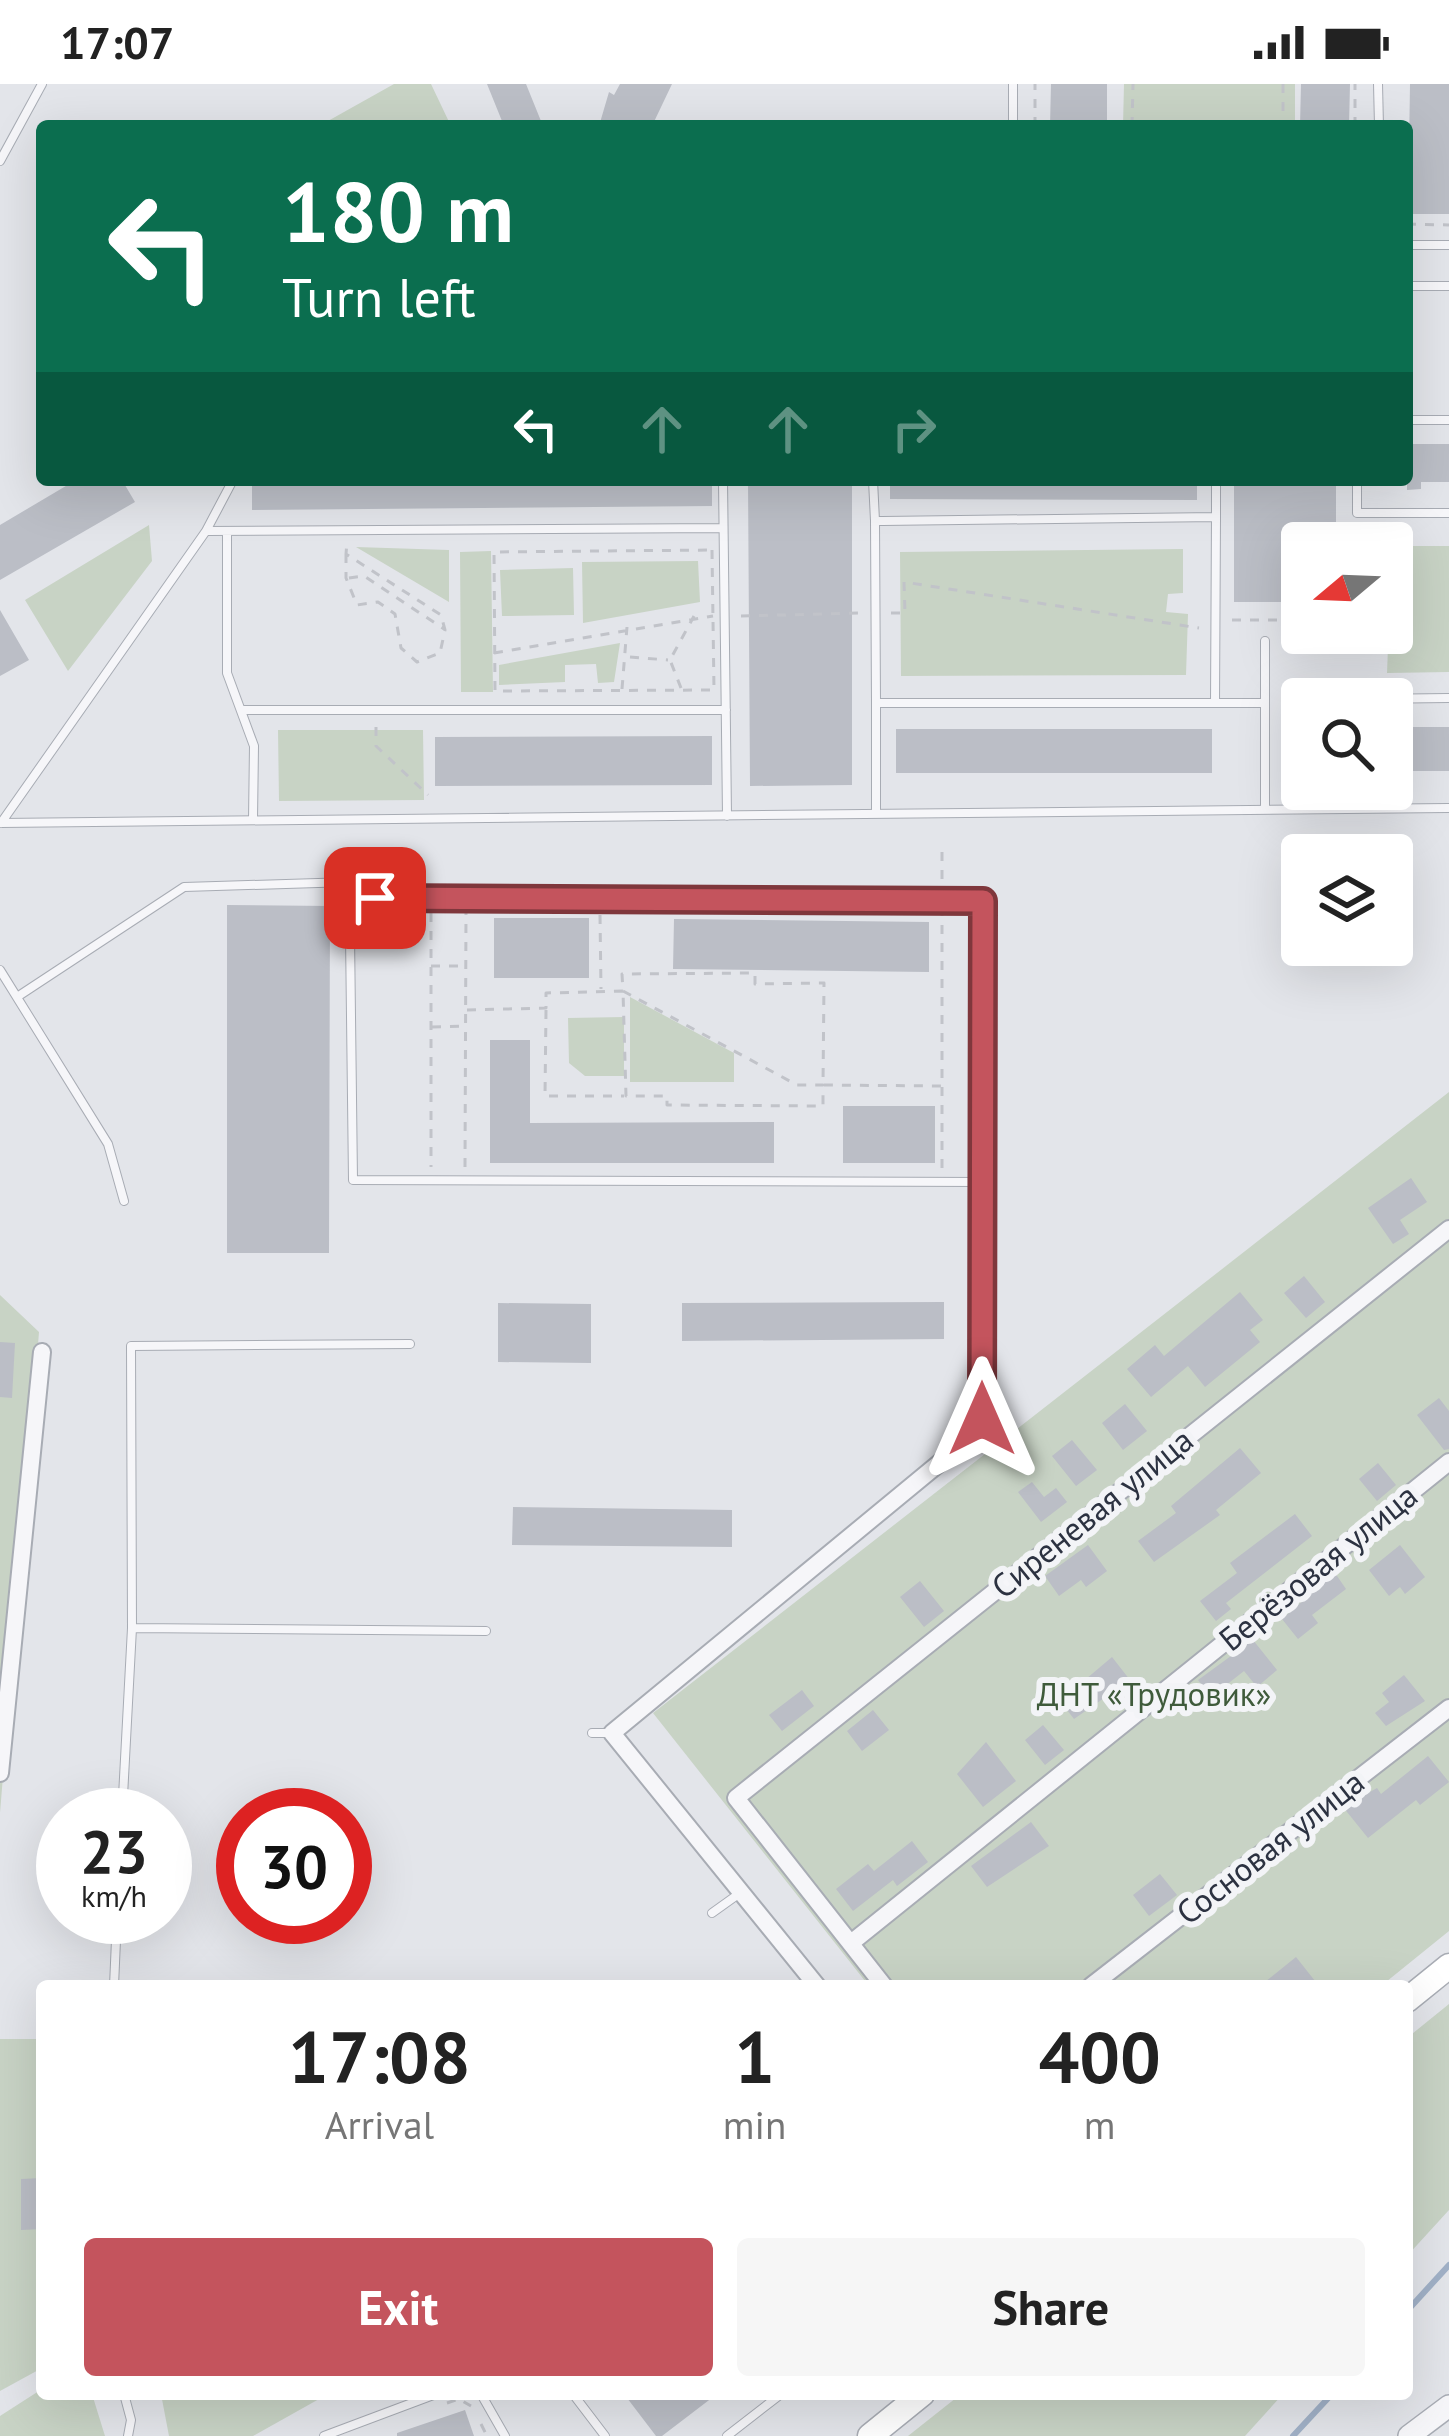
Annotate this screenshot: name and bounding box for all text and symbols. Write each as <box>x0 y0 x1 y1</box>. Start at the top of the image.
text: 17:07 <box>60 13 174 71</box>
text: 180 m <box>282 156 514 265</box>
icon: left <box>84 168 240 324</box>
text: Turn left <box>282 262 476 332</box>
icon: left <box>503 396 569 462</box>
icon: ahead <box>629 396 695 462</box>
icon: ahead <box>755 396 821 462</box>
icon: right <box>881 396 947 462</box>
north arrow <box>1281 522 1413 654</box>
map controls <box>1281 522 1413 966</box>
button: search <box>1281 678 1413 810</box>
button: layers <box>1281 834 1413 966</box>
pin <box>324 847 426 949</box>
icon: arrive <box>342 865 408 931</box>
position arrow <box>919 1356 1045 1482</box>
street label: Сиреневая улица <box>982 1418 1201 1607</box>
street label: Берёзовая улица <box>1210 1473 1426 1660</box>
park label: ДНТ «Трудовик» <box>1037 1672 1271 1715</box>
street label: Сосновая улица <box>1167 1760 1372 1933</box>
speed limit sign: 30 <box>216 1788 372 1944</box>
text: 23 <box>80 1812 148 1890</box>
text: km/h <box>81 1876 147 1915</box>
text: 17:08 <box>288 2010 471 2103</box>
text: 1 <box>734 2010 775 2103</box>
text: 400 <box>1038 2010 1161 2103</box>
text: Arrival <box>325 2099 434 2150</box>
text: min <box>723 2099 786 2150</box>
text: m <box>1084 2099 1115 2150</box>
button: Exit <box>84 2238 713 2376</box>
button: Share <box>737 2238 1365 2376</box>

